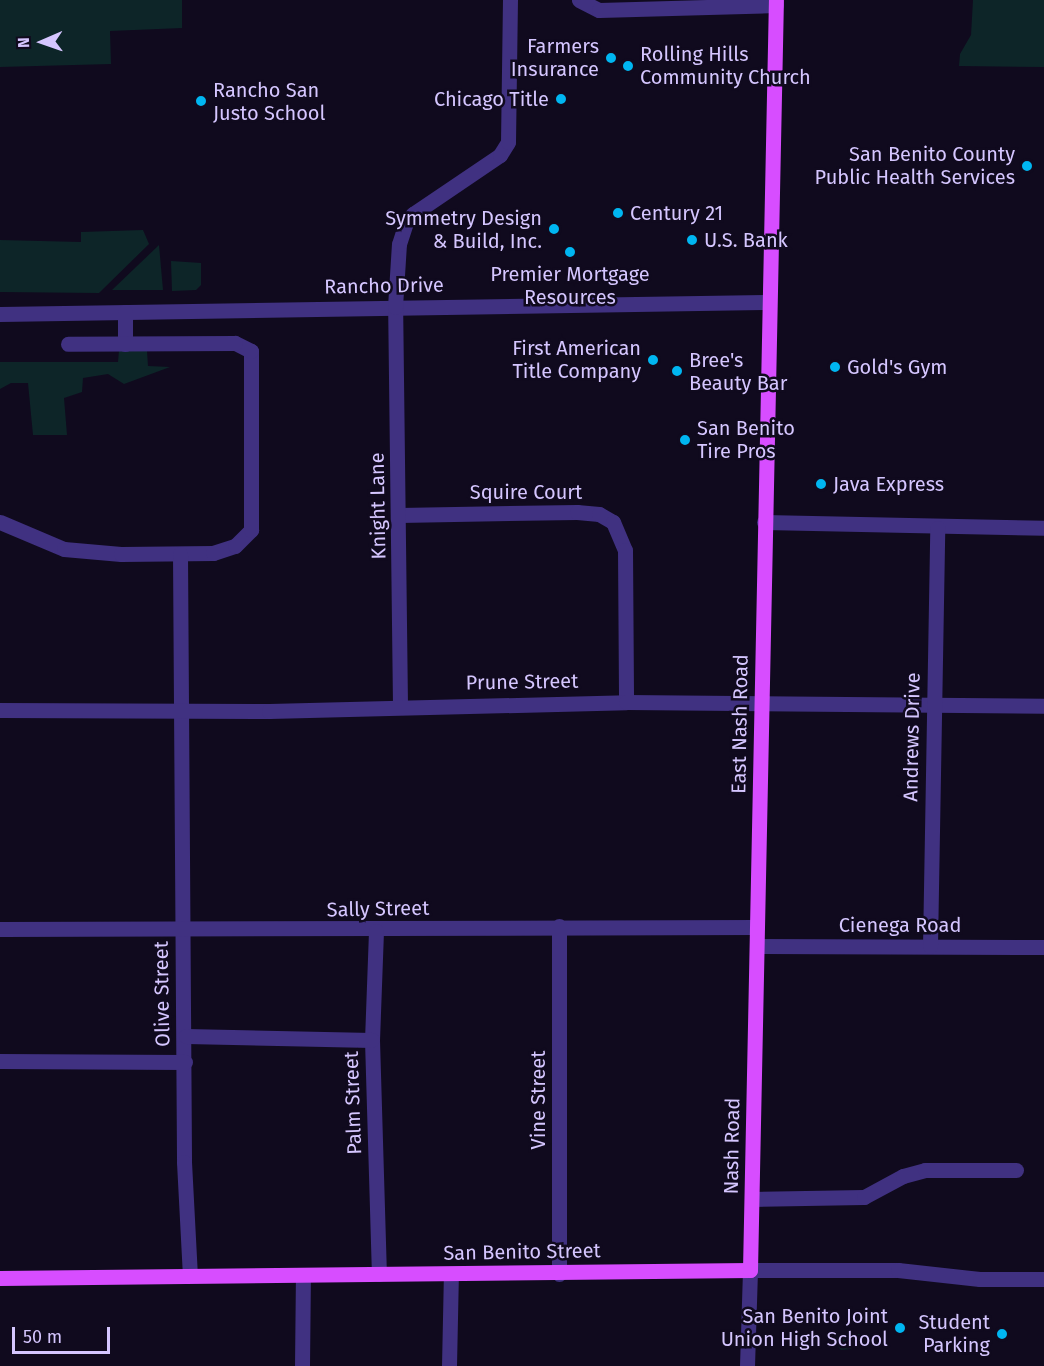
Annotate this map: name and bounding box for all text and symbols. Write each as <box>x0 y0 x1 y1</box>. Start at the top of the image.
north arrow <box>12 12 72 72</box>
place label: Farmers Insurance <box>511 34 599 81</box>
text: N <box>14 37 33 48</box>
place label: Rolling Hills Community Church <box>640 42 811 89</box>
marker: Farmers Insurance <box>604 51 618 65</box>
marker: Rolling Hills Community Church <box>621 59 635 73</box>
place label: Rancho San Justo School <box>213 78 325 125</box>
place label: Chicago Title <box>434 87 549 111</box>
marker: Chicago Title <box>554 92 568 106</box>
marker: Rancho San Justo School <box>194 94 208 108</box>
place label: San Benito County Public Health Services <box>815 142 1015 189</box>
marker: San Benito County Public Health Services <box>1020 159 1034 173</box>
place label: Century 21 <box>630 201 723 225</box>
place label: Symmetry Design & Build, Inc. <box>385 206 542 253</box>
marker: Century 21 <box>611 206 625 220</box>
marker: Symmetry Design & Build, Inc. <box>547 222 561 236</box>
place label: U.S. Bank <box>704 228 788 252</box>
marker: U.S. Bank <box>685 233 699 247</box>
marker: Premier Mortgage Resources <box>563 245 577 259</box>
place label: Premier Mortgage Resources <box>490 262 650 309</box>
street label: Rancho Drive <box>324 273 444 299</box>
place label: First American Title Company <box>512 336 641 383</box>
place label: Bree's Beauty Bar <box>689 348 787 395</box>
marker: First American Title Company <box>646 353 660 367</box>
place label: Gold's Gym <box>847 355 947 379</box>
marker: Gold's Gym <box>828 360 842 374</box>
marker: Bree's Beauty Bar <box>670 364 684 378</box>
place label: San Benito Tire Pros <box>697 416 795 463</box>
marker: San Benito Tire Pros <box>678 433 692 447</box>
street label: Knight Lane <box>365 452 391 560</box>
place label: Java Express <box>833 472 944 496</box>
marker: Java Express <box>814 477 828 491</box>
street label: Squire Court <box>470 480 582 504</box>
street label: East Nash Road <box>727 654 753 794</box>
street label: Prune Street <box>465 669 579 695</box>
street label: Andrews Drive <box>899 672 925 802</box>
street label: Sally Street <box>327 896 429 922</box>
street label: Cienega Road <box>839 913 961 937</box>
street label: Olive Street <box>149 941 175 1047</box>
street label: Palm Street <box>339 1051 367 1155</box>
street label: Vine Street <box>526 1051 550 1149</box>
street label: Nash Road <box>719 1097 745 1195</box>
street label: San Benito Street <box>443 1239 601 1265</box>
place label: San Benito Joint Union High School <box>721 1304 888 1351</box>
place label: Student Parking <box>918 1310 990 1357</box>
scale bar <box>15 1315 112 1353</box>
marker: San Benito Joint Union High School <box>893 1321 907 1335</box>
text: 50 m <box>23 1326 62 1348</box>
marker: Student Parking <box>995 1327 1009 1341</box>

